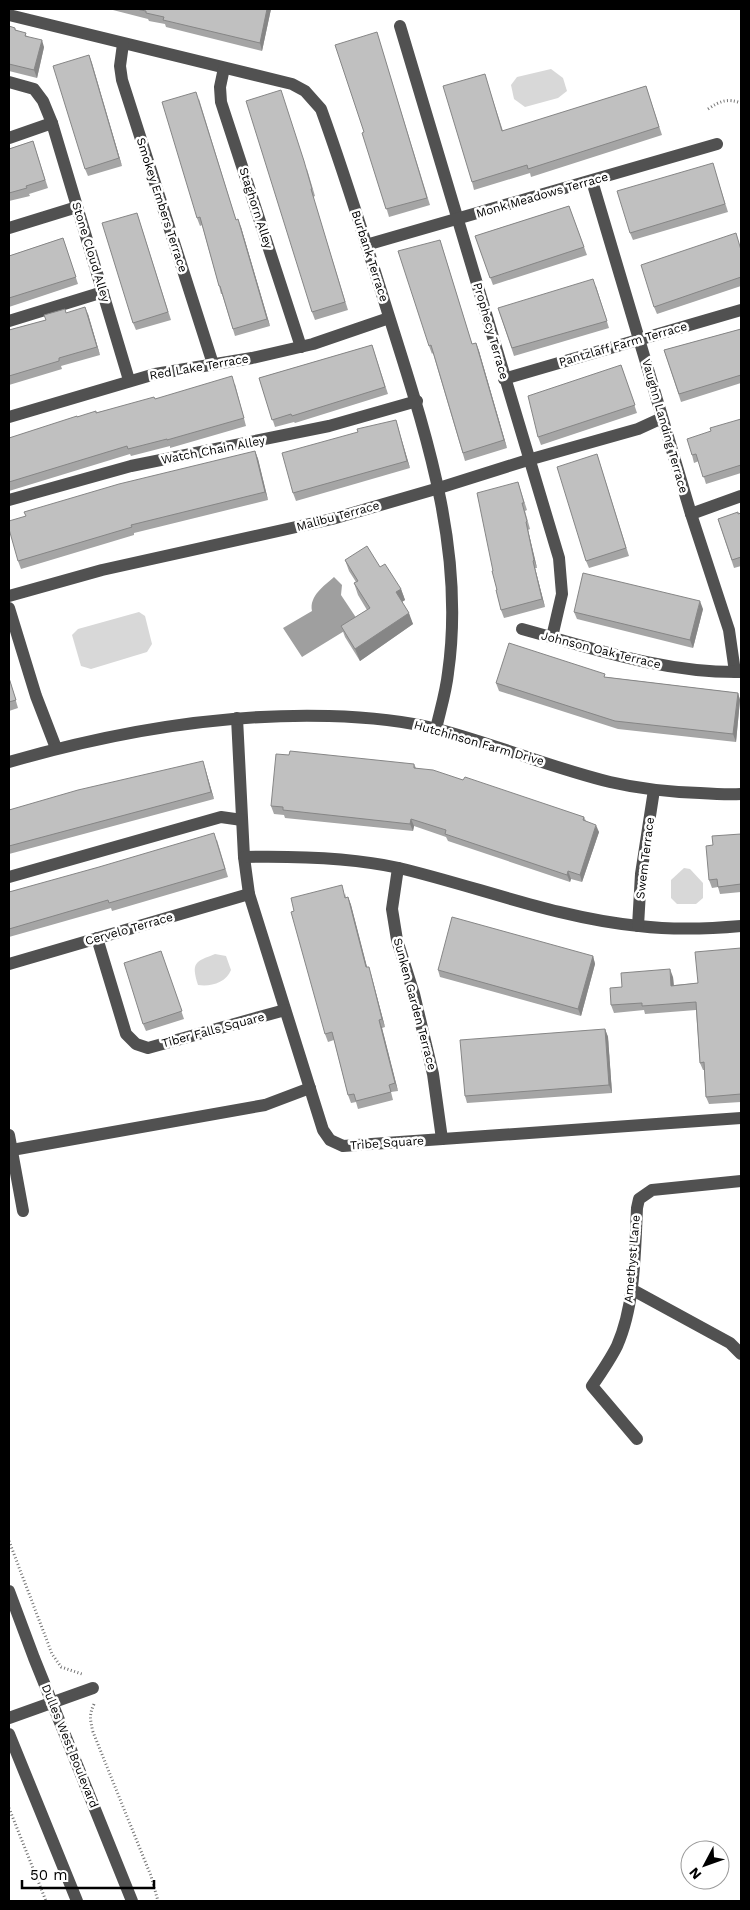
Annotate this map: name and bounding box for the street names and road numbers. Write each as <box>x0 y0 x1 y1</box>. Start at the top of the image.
street label: Smokey Embers Terrace <box>134 136 190 274</box>
street label: Staghorn Alley <box>236 166 276 251</box>
street label: Monk Meadows Terrace <box>474 169 610 221</box>
street label: Stone Cloud Alley <box>69 200 113 305</box>
street label: Burbank Terrace <box>349 209 391 303</box>
street label: Prophecy Terrace <box>470 281 512 381</box>
street label: Pantzlaff Farm Terrace <box>557 319 689 369</box>
street label: Red Lake Terrace <box>148 351 250 383</box>
street label: Vaughn Landing Terrace <box>639 357 691 495</box>
street label: Watch Chain Alley <box>160 433 267 467</box>
street label: Malibu Terrace <box>295 498 381 534</box>
street label: Johnson Oak Terrace <box>540 628 662 672</box>
street label: Hutchinson Farm Drive <box>412 718 546 768</box>
street label: Swem Terrace <box>633 816 657 900</box>
street label: Cervelo Terrace <box>83 910 175 948</box>
street label: Sunken Garden Terrace <box>391 936 439 1072</box>
street label: Tiber Falls Square <box>160 1010 266 1050</box>
street label: Tribe Square <box>350 1133 425 1153</box>
street label: Amethyst Lane <box>621 1214 643 1304</box>
street label: Dulles West Boulevard <box>39 1682 101 1810</box>

